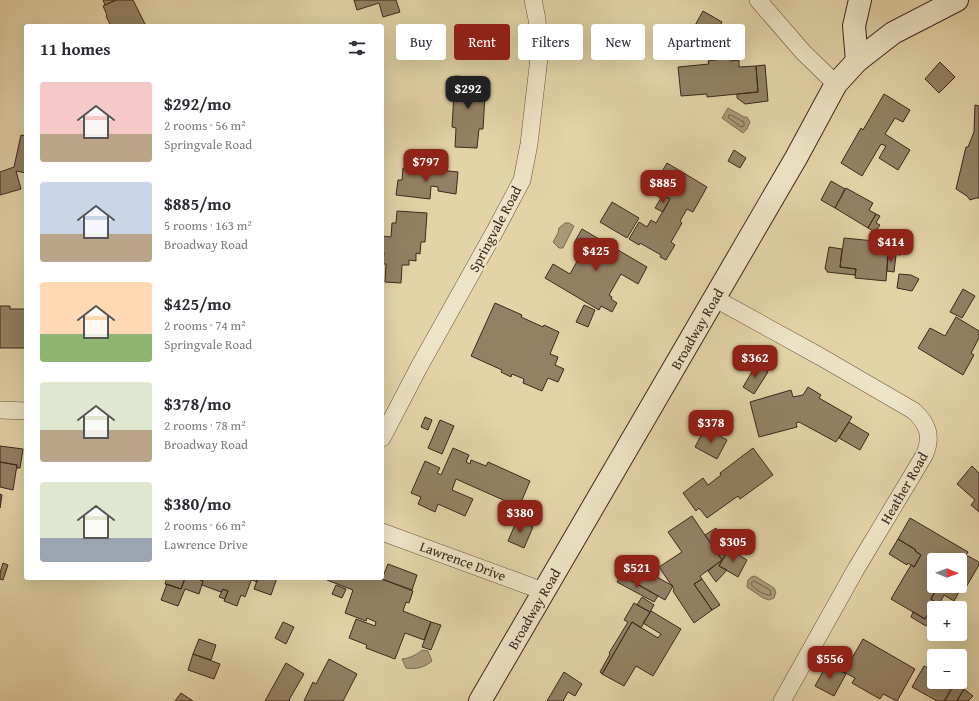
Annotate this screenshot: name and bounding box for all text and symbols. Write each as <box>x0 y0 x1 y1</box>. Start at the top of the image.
chip: Buy <box>396 24 446 60</box>
chip: Rent <box>454 24 510 60</box>
chip: Filters <box>518 24 583 60</box>
chip: New <box>591 24 645 60</box>
chip: Apartment <box>653 24 745 60</box>
text: 11 homes <box>40 36 111 61</box>
icon: filters <box>346 37 368 59</box>
pin: $292 <box>444 76 492 110</box>
text: $292 <box>455 79 481 98</box>
text: $292/mo <box>164 91 231 116</box>
icon: home <box>72 98 120 146</box>
text: 2 rooms · 56 m² <box>164 116 246 135</box>
text: Springvale Road <box>164 135 252 154</box>
pin: $797 <box>402 149 450 183</box>
text: $797 <box>413 152 439 171</box>
pin: $885 <box>639 170 687 204</box>
text: $885 <box>650 173 676 192</box>
street label: Springvale Road <box>464 182 526 276</box>
text: $885/mo <box>164 191 231 216</box>
icon: home <box>72 198 120 246</box>
text: 5 rooms · 163 m² <box>164 216 252 235</box>
pin: $414 <box>867 229 915 263</box>
text: $414 <box>878 232 904 251</box>
text: Broadway Road <box>164 235 248 254</box>
pin: $425 <box>572 238 620 272</box>
text: $425 <box>583 241 609 260</box>
street label: Broadway Road <box>666 284 729 373</box>
text: $425/mo <box>164 291 231 316</box>
icon: home <box>72 298 120 346</box>
text: 2 rooms · 74 m² <box>164 316 246 335</box>
text: Springvale Road <box>164 335 252 354</box>
pin: $362 <box>731 345 779 379</box>
text: $362 <box>742 348 768 367</box>
text: $378/mo <box>164 391 231 416</box>
icon: home <box>72 398 120 446</box>
pin: $378 <box>687 410 735 444</box>
text: $378 <box>698 413 724 432</box>
text: 2 rooms · 78 m² <box>164 416 246 435</box>
text: Broadway Road <box>164 435 248 454</box>
street label: Heather Road <box>875 448 933 528</box>
text: $380/mo <box>164 491 231 516</box>
icon: home <box>72 498 120 546</box>
pin: $380 <box>496 500 544 534</box>
text: $380 <box>507 503 533 522</box>
text: 2 rooms · 66 m² <box>164 516 246 535</box>
pin: $305 <box>709 529 757 563</box>
text: $305 <box>720 532 746 551</box>
text: Lawrence Drive <box>164 535 248 554</box>
street label: Lawrence Drive <box>417 536 509 586</box>
north arrow <box>927 553 967 593</box>
map controls <box>927 553 967 689</box>
pin: $521 <box>613 555 661 589</box>
text: $521 <box>624 558 650 577</box>
street label: Broadway Road <box>503 564 566 653</box>
button: + <box>927 601 967 641</box>
pin: $556 <box>806 646 854 680</box>
text: $556 <box>817 649 843 668</box>
button: − <box>927 649 967 689</box>

